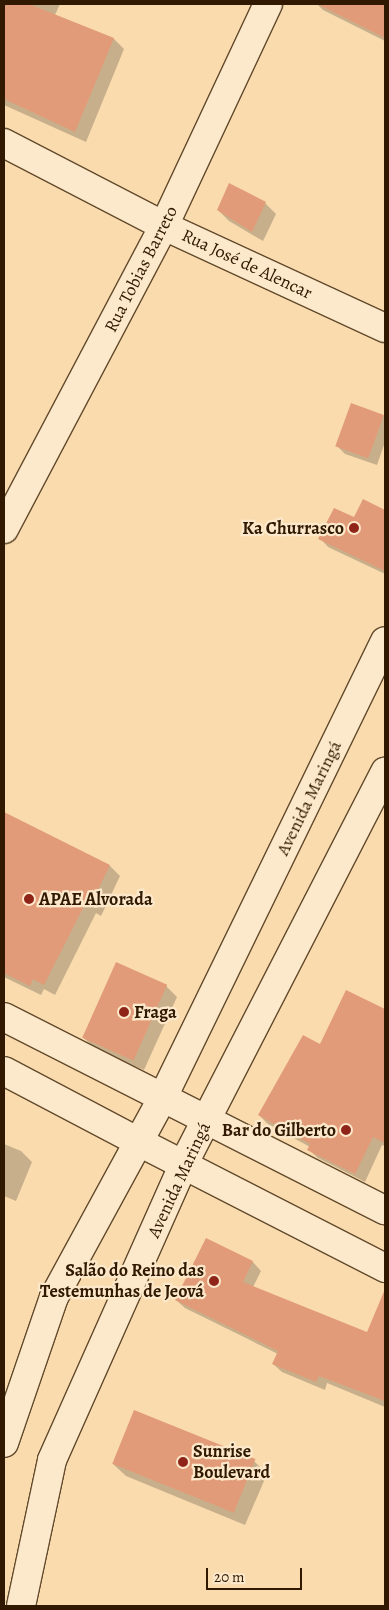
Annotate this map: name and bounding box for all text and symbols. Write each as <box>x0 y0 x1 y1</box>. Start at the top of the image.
street label: Rua Tobias Barreto <box>100 202 182 336</box>
street label: Rua José de Alencar <box>178 224 316 304</box>
place label: Ka Churrasco <box>242 517 344 539</box>
marker: Ka Churrasco <box>348 522 360 534</box>
street label: Avenida Maringá <box>272 737 346 859</box>
place label: APAE Alvorada <box>39 888 153 910</box>
marker: APAE Alvorada <box>23 893 35 905</box>
place label: Fraga <box>134 1001 177 1023</box>
marker: Fraga <box>118 1006 130 1018</box>
street label: Avenida Maringá <box>143 1119 215 1241</box>
place label: Bar do Gilberto <box>222 1119 336 1141</box>
marker: Bar do Gilberto <box>340 1124 352 1136</box>
place label: Salão do Reino das Testemunhas de Jeová <box>40 1260 204 1302</box>
marker: Salão do Reino das Testemunhas de Jeová <box>208 1275 220 1287</box>
place label: Sunrise Boulevard <box>193 1441 270 1484</box>
marker: Sunrise Boulevard <box>177 1456 189 1468</box>
scale bar <box>209 1558 305 1590</box>
text: 20 m <box>214 1567 245 1587</box>

